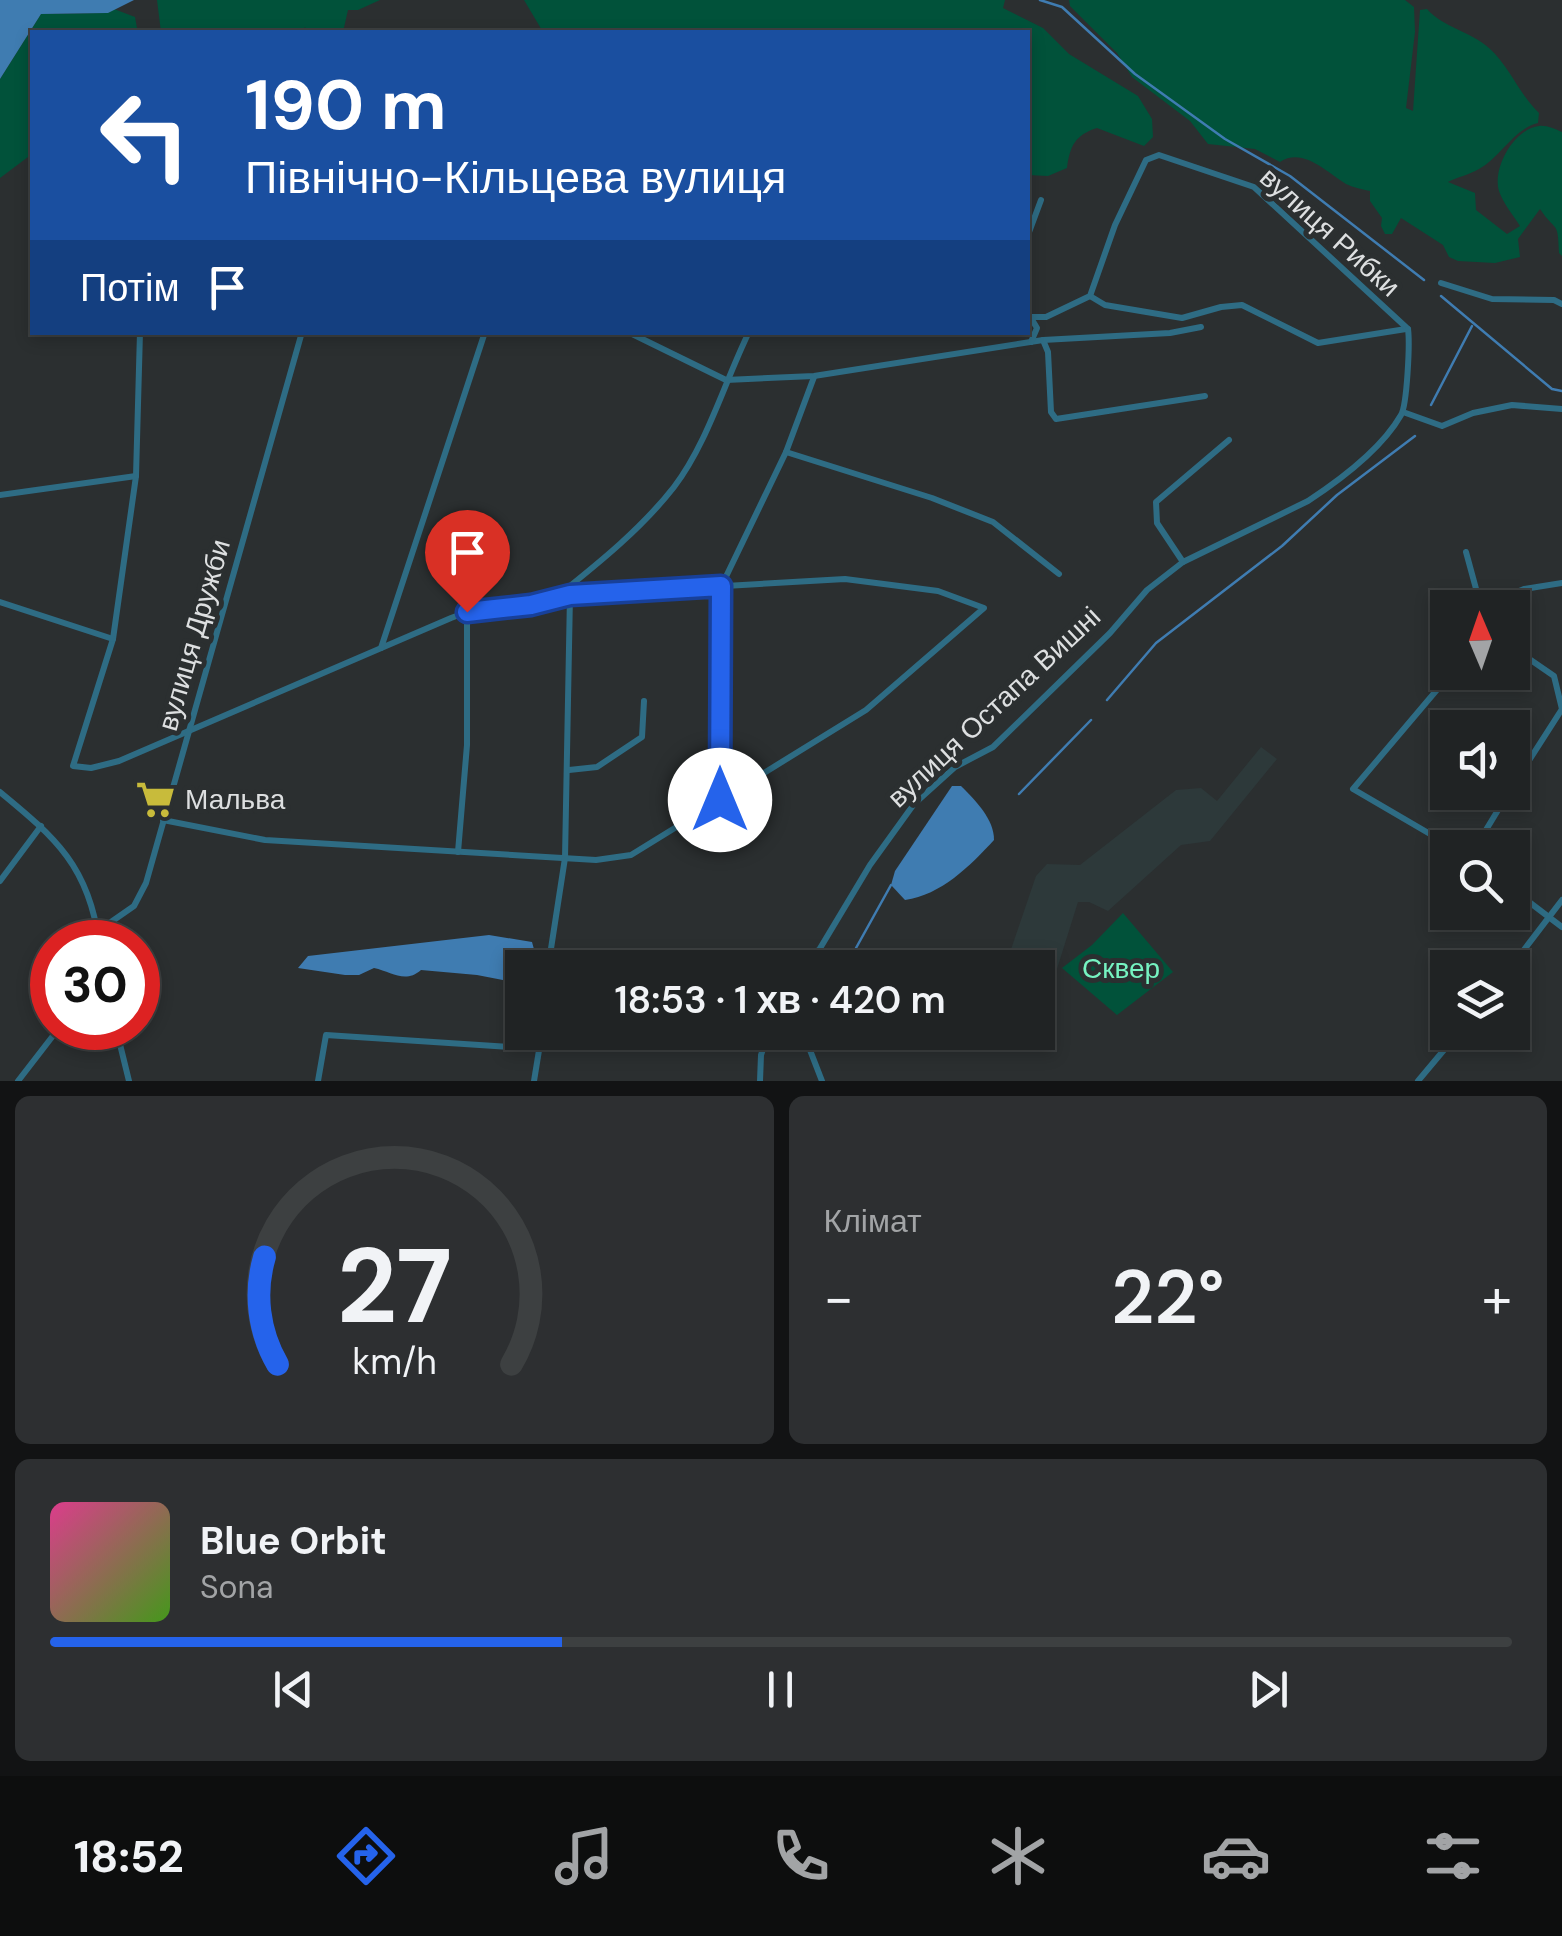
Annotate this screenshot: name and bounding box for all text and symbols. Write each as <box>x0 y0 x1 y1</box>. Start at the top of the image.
text: 190 m <box>245 60 447 151</box>
icon: left <box>80 70 210 200</box>
text: Північно-Кільцева вулиця <box>245 148 786 207</box>
street label: вулиця Рибки <box>1252 159 1408 305</box>
icon: arrive <box>200 260 255 315</box>
text: Потім <box>80 263 180 313</box>
pin <box>425 510 510 613</box>
icon: arrive <box>440 525 495 580</box>
street label: вулиця Дружби <box>149 535 239 735</box>
north arrow <box>1430 590 1530 690</box>
map controls <box>1430 590 1530 1050</box>
street label: вулиця Остапа Вишні <box>879 598 1109 816</box>
button: sound <box>1430 710 1530 810</box>
position arrow <box>668 748 772 852</box>
supermarket icon: Мальва <box>134 778 176 820</box>
place label: Мальва <box>185 781 286 818</box>
button: search <box>1430 830 1530 930</box>
speed limit sign: 30 <box>30 920 160 1050</box>
park label: Сквер <box>1082 950 1160 987</box>
button: layers <box>1430 950 1530 1050</box>
text: 18:53 · 1 хв · 420 m <box>614 975 946 1025</box>
text: Клімат <box>824 1200 922 1242</box>
text: 27 <box>337 1219 452 1354</box>
text: 22° <box>1111 1249 1224 1346</box>
text: − <box>824 1262 854 1334</box>
text: + <box>1482 1262 1512 1334</box>
text: km/h <box>352 1339 436 1385</box>
text: Blue Orbit <box>200 1516 387 1566</box>
text: Sona <box>200 1566 273 1608</box>
icon: previous <box>266 1662 321 1717</box>
icon: pause <box>753 1662 808 1717</box>
icon: next <box>1241 1662 1296 1717</box>
icon: directions <box>331 1821 401 1891</box>
icon: music <box>549 1821 619 1891</box>
icon: phone <box>766 1821 836 1891</box>
icon: climate <box>983 1821 1053 1891</box>
icon: car <box>1201 1821 1271 1891</box>
icon: filters <box>1418 1821 1488 1891</box>
text: 18:52 <box>74 1827 184 1886</box>

